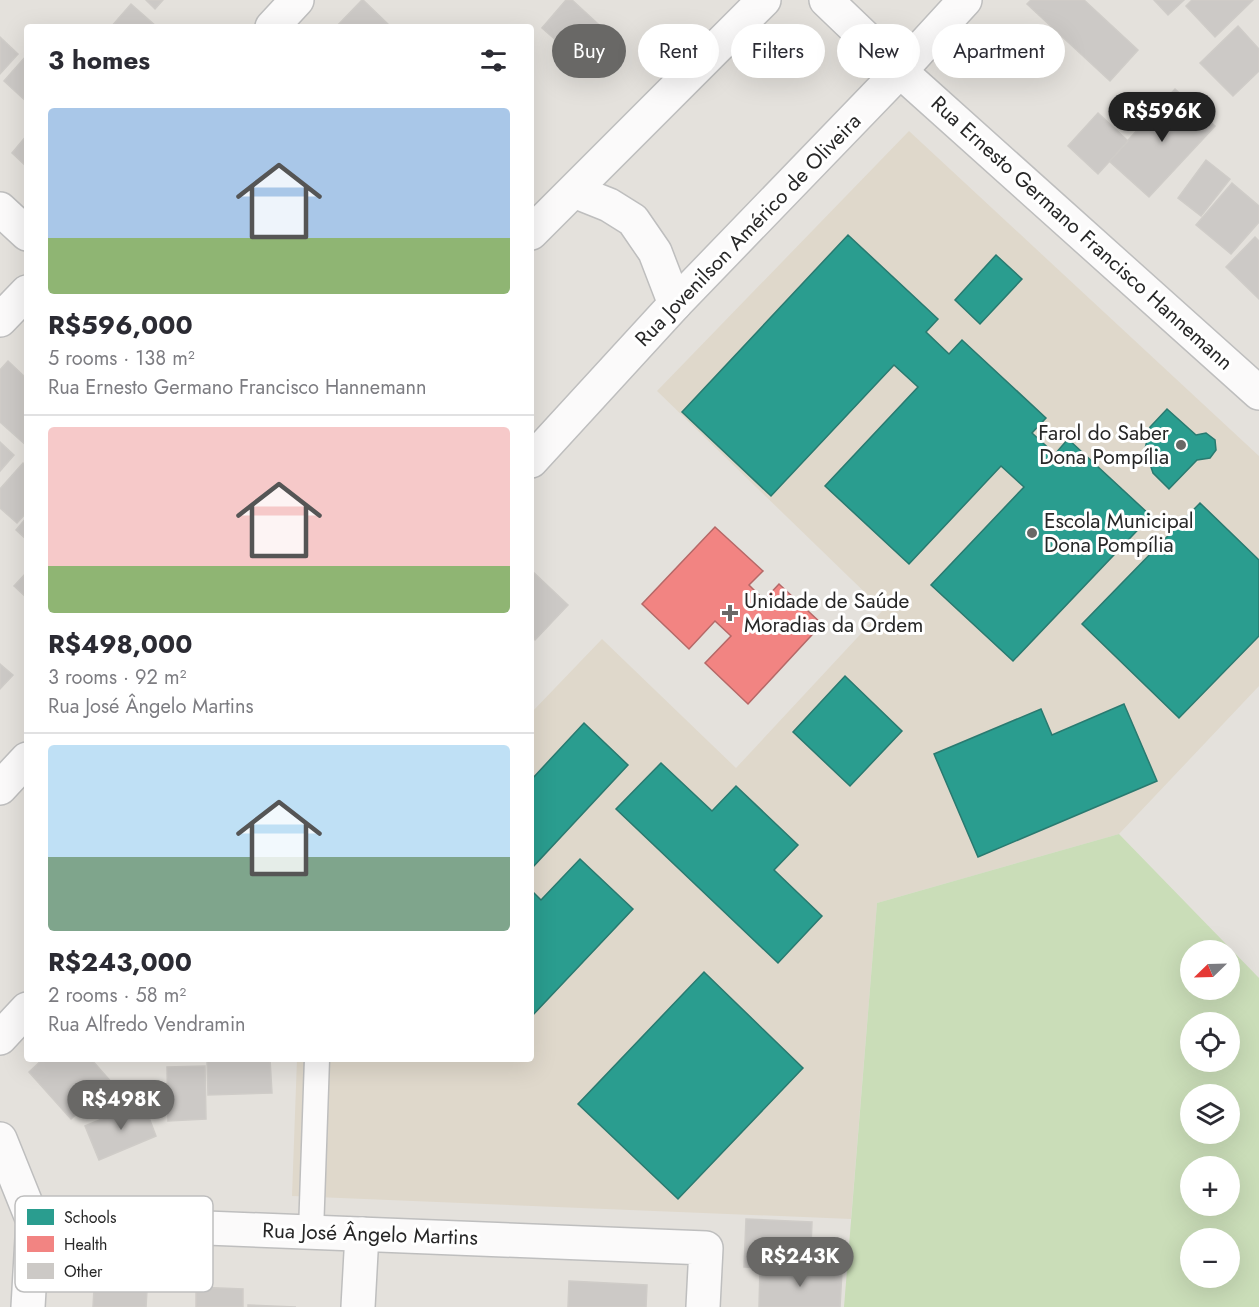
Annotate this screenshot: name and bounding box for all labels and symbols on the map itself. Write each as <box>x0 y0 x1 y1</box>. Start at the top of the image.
street label: Rua Ernesto Germano Francisco Hannemann <box>924 89 1240 377</box>
pin: R$596K <box>1113 92 1211 143</box>
street label: Rua Jovenilson Américo de Oliveira <box>628 107 868 353</box>
place label: Farol do Saber Dona Pompília <box>1038 418 1170 472</box>
marker: Farol do Saber Dona Pompília <box>1174 438 1188 452</box>
place label: Escola Municipal Dona Pompília <box>1044 506 1194 560</box>
marker: Escola Municipal Dona Pompília <box>1025 526 1039 540</box>
place label: Unidade de Saúde Moradias da Ordem <box>744 586 923 640</box>
marker: Unidade de Saúde Moradias da Ordem <box>721 604 739 622</box>
north arrow <box>1180 940 1240 1000</box>
pin: R$498K <box>72 1080 170 1131</box>
legend <box>15 1196 213 1292</box>
text: Schools <box>64 1206 116 1229</box>
street label: Rua José Ângelo Martins <box>262 1215 478 1253</box>
text: Health <box>64 1233 107 1256</box>
pin: R$243K <box>751 1237 849 1288</box>
text: Other <box>64 1260 103 1283</box>

